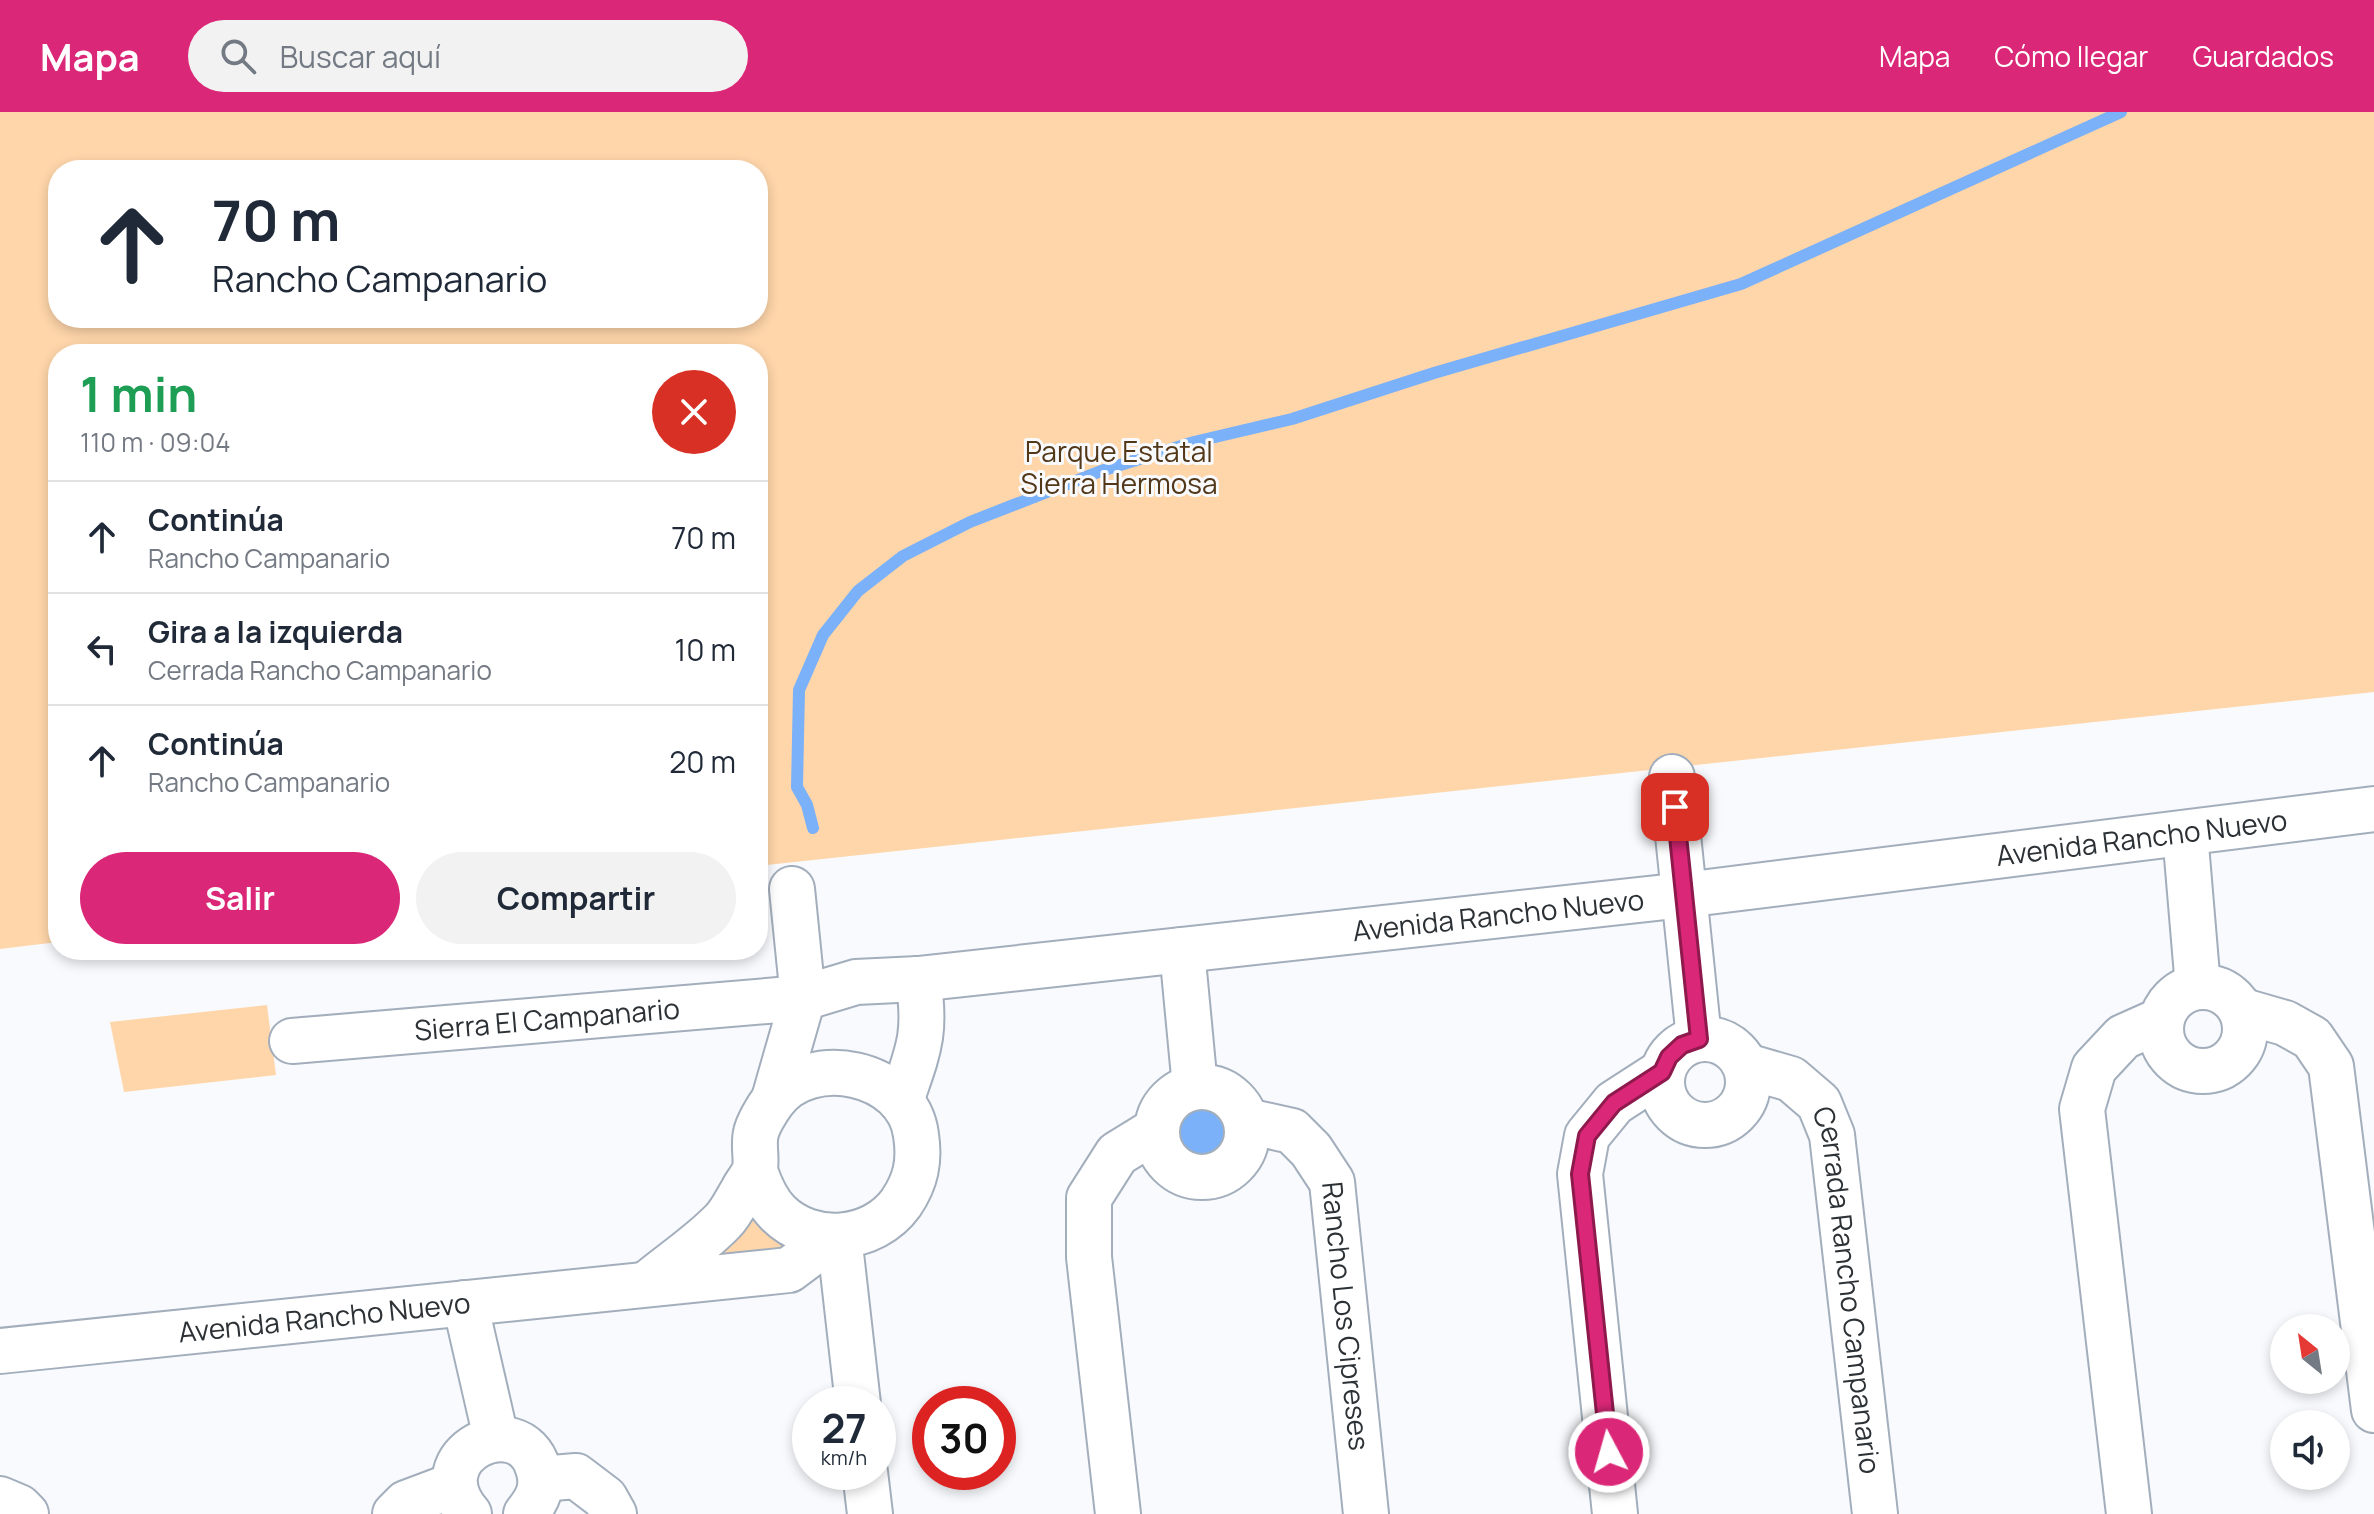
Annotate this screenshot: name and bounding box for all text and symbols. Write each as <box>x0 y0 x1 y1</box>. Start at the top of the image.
search box <box>188 20 748 92</box>
text: Mapa <box>40 30 140 82</box>
icon: search <box>216 34 260 78</box>
text: Buscar aquí <box>280 36 441 77</box>
text: Mapa <box>1879 37 1950 75</box>
text: Cómo llegar <box>1994 37 2148 75</box>
text: Guardados <box>2192 37 2334 75</box>
text: 70 m <box>212 181 340 258</box>
icon: ahead <box>80 192 184 296</box>
text: Rancho Campanario <box>212 254 547 303</box>
text: 1 min <box>80 361 197 426</box>
button: close <box>652 370 736 454</box>
text: 110 m · 09:04 <box>80 424 231 460</box>
park label: Parque Estatal Sierra Hermosa <box>1021 432 1217 502</box>
text: Continúa <box>148 499 284 540</box>
icon: ahead <box>80 515 124 559</box>
text: 70 m <box>671 517 736 558</box>
text: Rancho Campanario <box>148 540 390 576</box>
text: Gira a la izquierda <box>148 611 403 652</box>
icon: left <box>80 627 124 671</box>
text: 10 m <box>675 629 736 670</box>
text: Cerrada Rancho Campanario <box>148 652 492 688</box>
text: Continúa <box>148 723 284 764</box>
icon: ahead <box>80 739 124 783</box>
text: 20 m <box>669 741 736 782</box>
text: Rancho Campanario <box>148 764 390 800</box>
pin <box>1641 773 1709 841</box>
icon: arrive <box>1653 785 1697 829</box>
street label: Avenida Rancho Nuevo <box>1994 800 2289 874</box>
button: Salir <box>80 852 400 944</box>
button: Compartir <box>416 852 736 944</box>
street label: Avenida Rancho Nuevo <box>1350 880 1646 949</box>
street label: Sierra El Campanario <box>413 988 681 1049</box>
street label: Cerrada Rancho Campanario <box>1804 1100 1890 1476</box>
street label: Rancho Los Cipreses <box>1314 1180 1379 1452</box>
street label: Avenida Rancho Nuevo <box>176 1283 472 1351</box>
north arrow <box>2270 1314 2350 1394</box>
map controls <box>2270 1314 2350 1490</box>
speed limit sign: 30 <box>912 1386 1016 1490</box>
text: 27 <box>821 1400 867 1455</box>
position arrow <box>1567 1410 1651 1494</box>
button: sound <box>2270 1410 2350 1490</box>
text: km/h <box>821 1444 867 1471</box>

